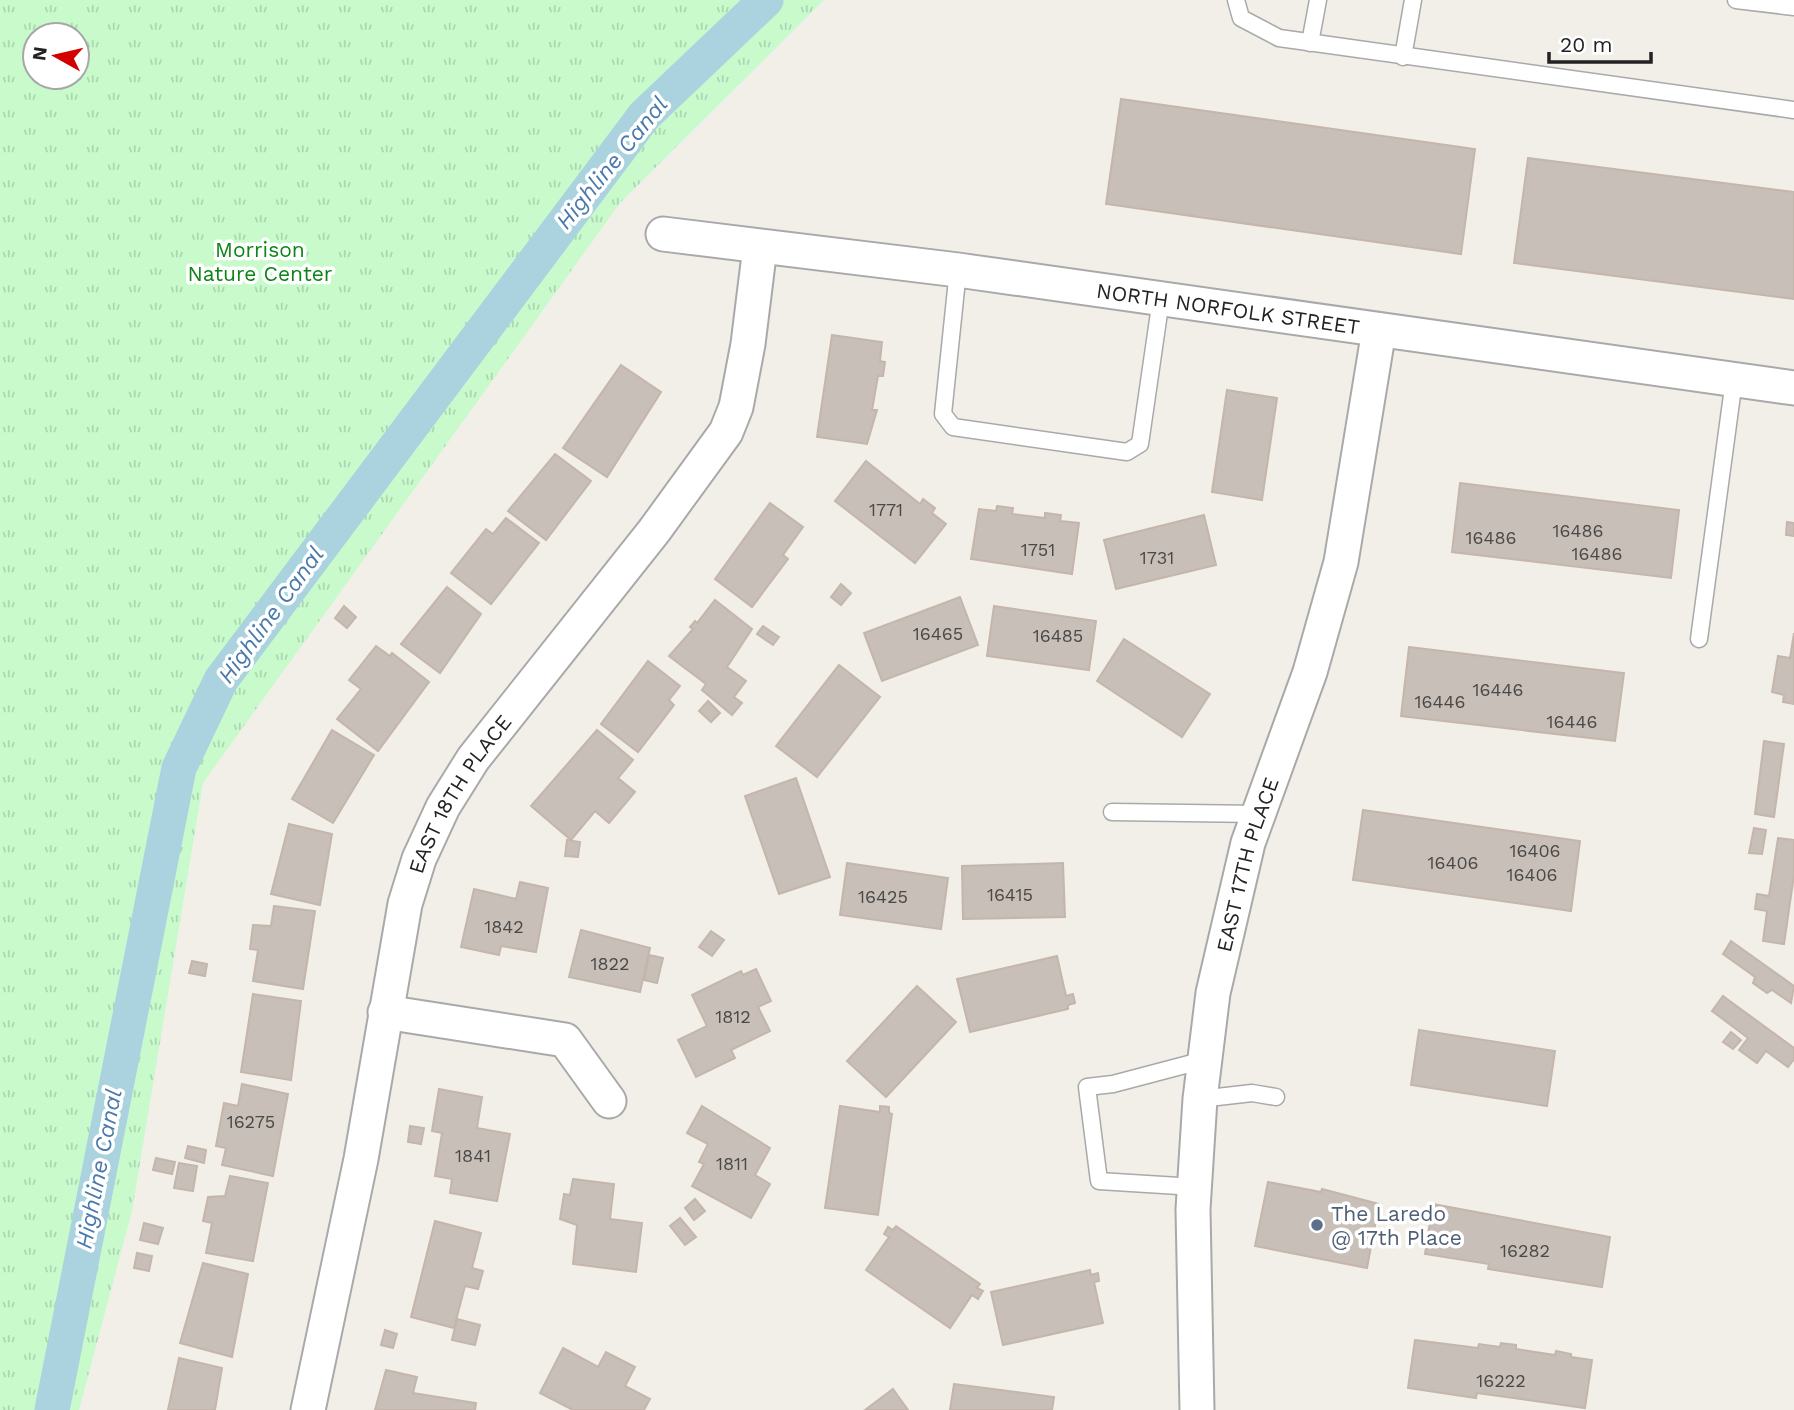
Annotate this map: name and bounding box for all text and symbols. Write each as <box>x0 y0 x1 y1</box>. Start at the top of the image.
north arrow <box>21 21 91 91</box>
scale bar <box>1549 21 1650 65</box>
text: 20 m <box>1560 32 1612 57</box>
text: N <box>27 45 52 62</box>
water label: Highline Canal <box>550 91 674 235</box>
park label: Morrison Nature Center <box>188 237 333 286</box>
street label: NORTH NORFOLK STREET <box>1095 277 1362 339</box>
house number: 1771 <box>869 499 903 520</box>
house number: 16486 <box>1553 520 1604 541</box>
house number: 16486 <box>1466 527 1517 548</box>
house number: 1751 <box>1021 539 1055 560</box>
water label: Highline Canal <box>212 541 330 689</box>
house number: 16486 <box>1572 543 1623 564</box>
house number: 1731 <box>1140 547 1174 568</box>
house number: 16465 <box>913 623 963 644</box>
house number: 16485 <box>1033 625 1083 646</box>
house number: 16446 <box>1473 679 1523 700</box>
house number: 16446 <box>1415 691 1465 712</box>
street label: EAST 18TH PLACE <box>403 709 516 876</box>
house number: 16446 <box>1547 711 1597 732</box>
street label: EAST 17TH PLACE <box>1211 774 1283 954</box>
house number: 16406 <box>1509 840 1561 861</box>
house number: 16406 <box>1427 852 1479 873</box>
house number: 16406 <box>1506 864 1558 885</box>
house number: 16415 <box>987 884 1033 905</box>
house number: 16425 <box>858 886 908 907</box>
house number: 1842 <box>484 916 524 937</box>
house number: 1822 <box>590 953 630 974</box>
house number: 1812 <box>715 1006 751 1027</box>
water label: Highline Canal <box>70 1087 128 1251</box>
house number: 16275 <box>227 1111 275 1132</box>
house number: 1841 <box>455 1145 491 1166</box>
house number: 1811 <box>716 1153 748 1174</box>
place label: The Laredo @ 17th Place <box>1331 1201 1462 1250</box>
marker: The Laredo @ 17th Place <box>1309 1217 1325 1233</box>
house number: 16282 <box>1500 1240 1550 1261</box>
house number: 16222 <box>1476 1370 1526 1391</box>

